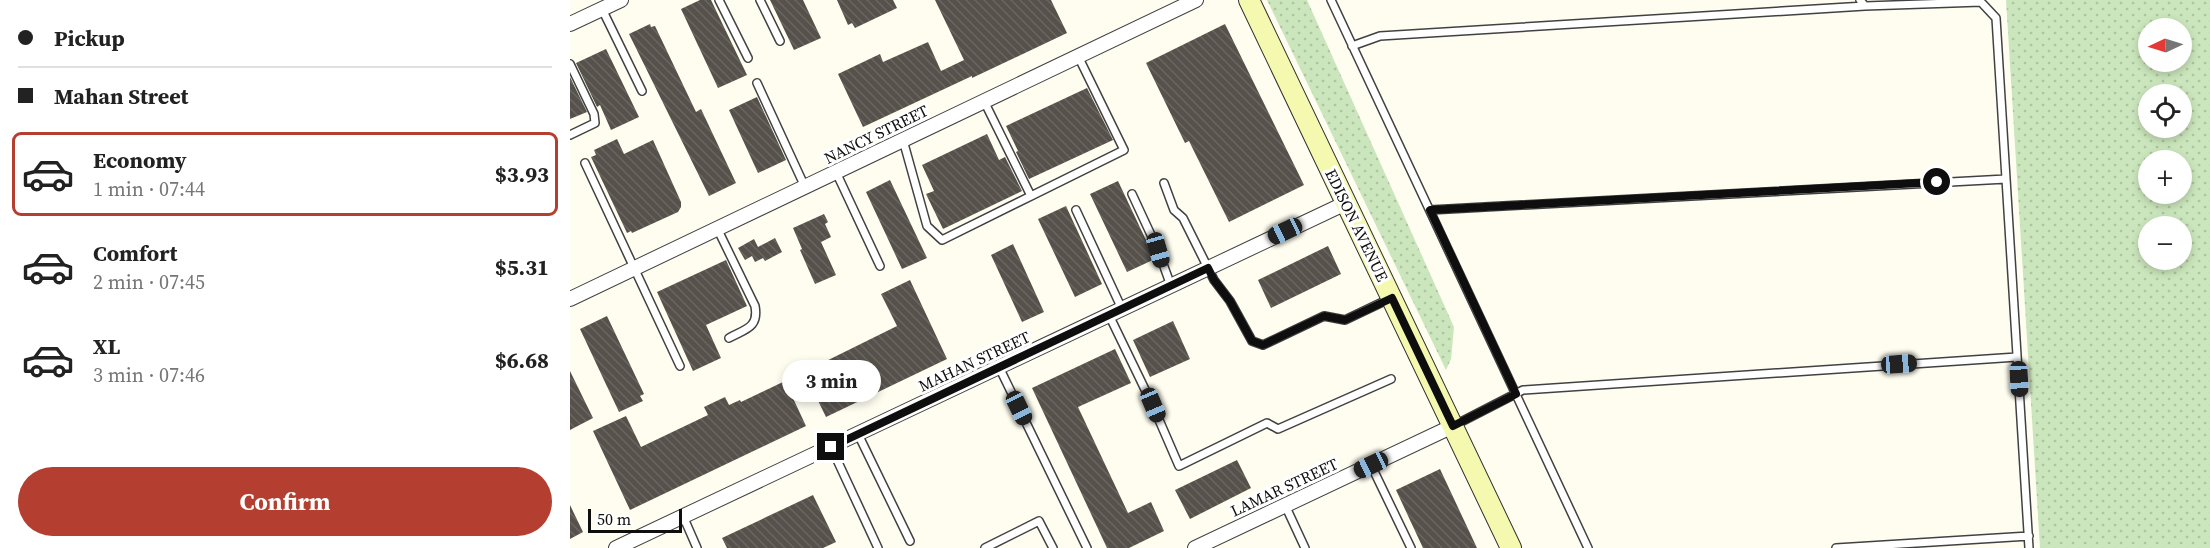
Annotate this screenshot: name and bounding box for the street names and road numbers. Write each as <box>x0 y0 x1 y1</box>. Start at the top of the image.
street label: NANCY STREET <box>820 99 932 169</box>
street label: EDISON AVENUE <box>1320 165 1394 285</box>
street label: MAHAN STREET <box>915 325 1034 396</box>
street label: LAMAR STREET <box>1227 452 1342 522</box>

